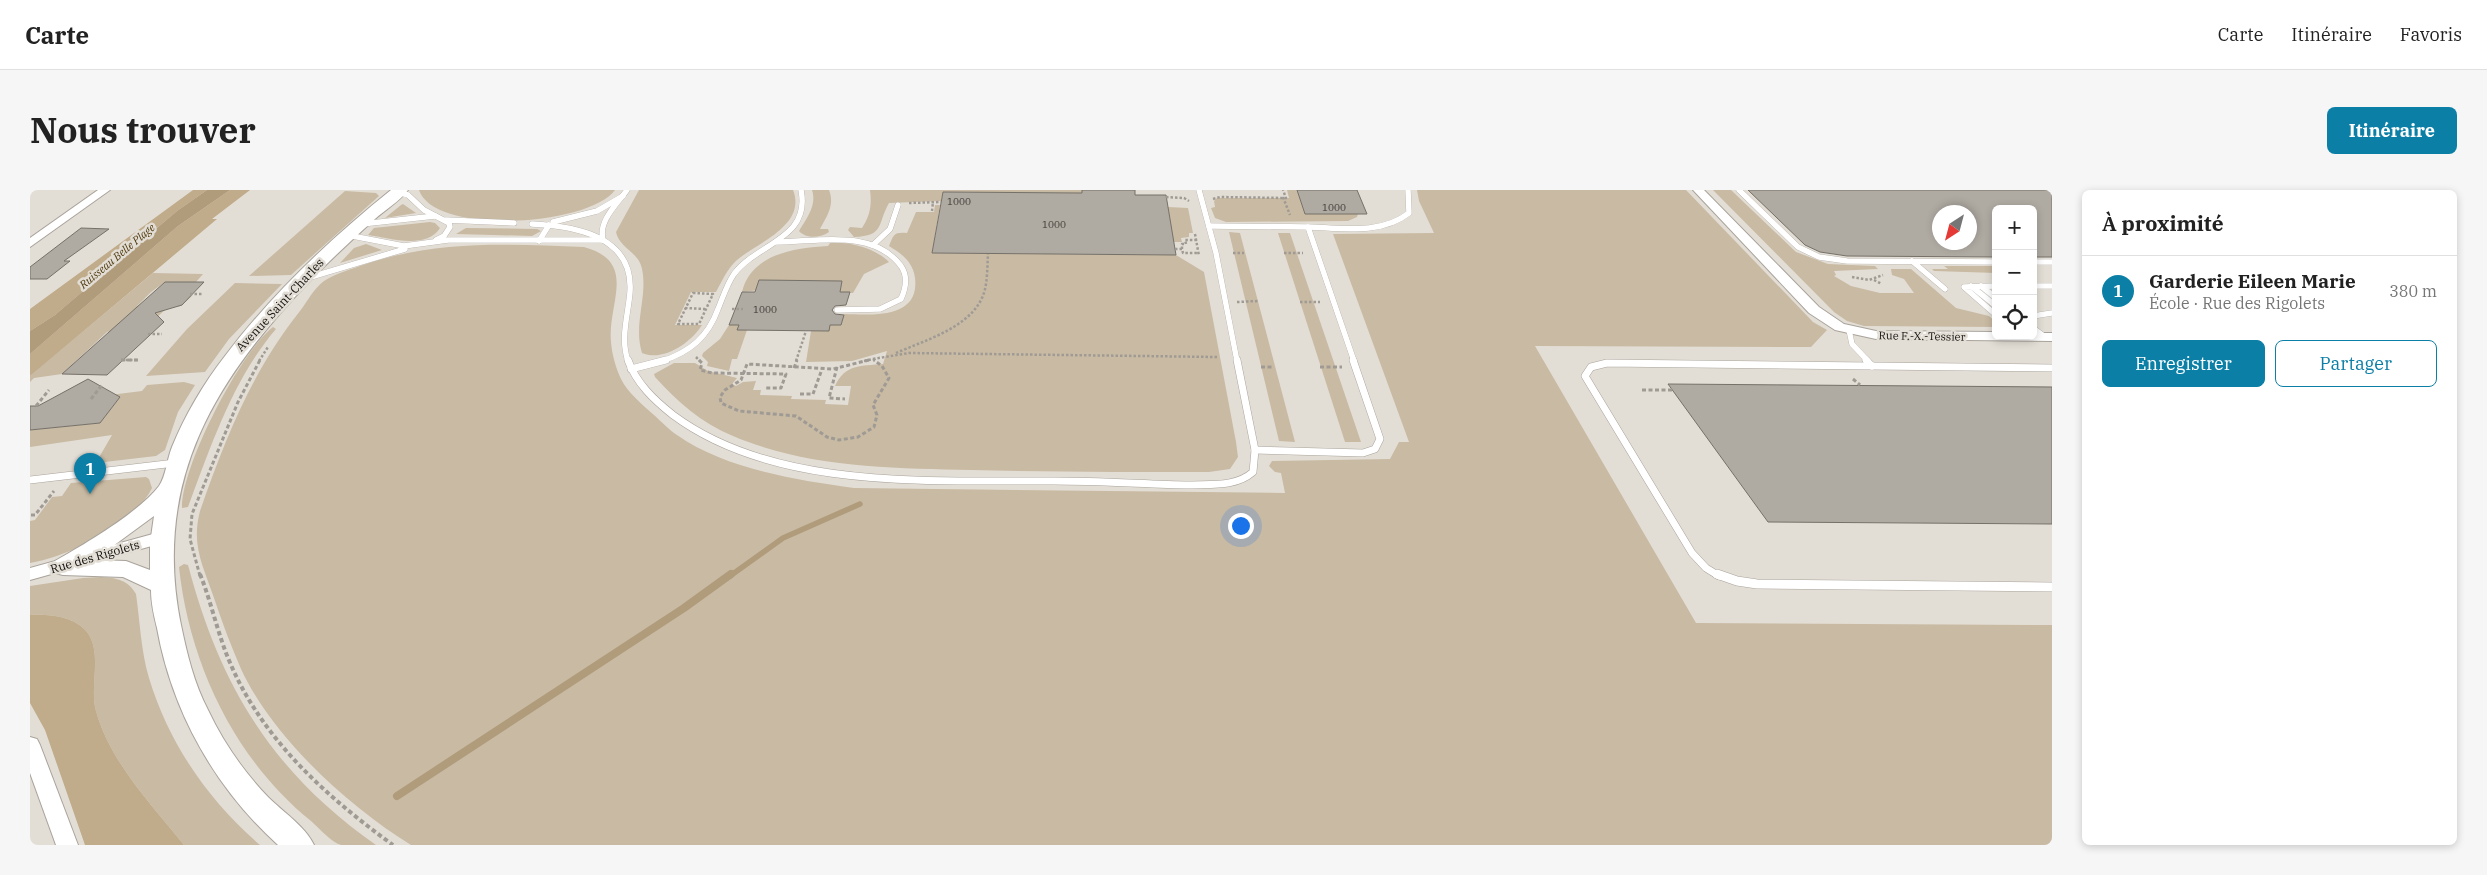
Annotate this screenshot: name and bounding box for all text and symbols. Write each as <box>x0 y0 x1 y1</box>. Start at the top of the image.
text: Carte <box>25 19 89 51</box>
text: Carte <box>2218 23 2263 46</box>
text: Itinéraire <box>2291 23 2372 46</box>
text: Favoris <box>2400 23 2462 46</box>
text: Nous trouver <box>30 107 256 153</box>
button: Itinéraire <box>2327 107 2457 154</box>
house number: 1000 <box>947 195 971 208</box>
house number: 1000 <box>1322 201 1346 214</box>
north arrow <box>1932 205 1977 250</box>
map controls <box>1992 205 2037 340</box>
button: + <box>1992 205 2037 250</box>
text: À proximité <box>2102 209 2224 237</box>
house number: 1000 <box>1042 218 1066 231</box>
water label: Ruisseau Belle Plage <box>76 220 158 292</box>
button: − <box>1992 250 2037 295</box>
street label: Avenue Saint-Charles <box>233 255 327 354</box>
text: Garderie Eileen Marie <box>2149 269 2356 293</box>
text: 1 <box>2113 281 2123 301</box>
text: 380 m <box>2389 281 2437 301</box>
text: École · Rue des Rigolets <box>2149 293 2325 313</box>
button: locate <box>1992 295 2037 340</box>
house number: 1000 <box>753 303 777 316</box>
street label: Rue F.-X.-Tessier <box>1878 328 1966 344</box>
button: Enregistrer <box>2102 340 2265 387</box>
button: Partager <box>2275 340 2437 387</box>
pin: 1 <box>74 453 106 494</box>
your location <box>1228 513 1254 539</box>
street label: Rue des Rigolets <box>48 537 141 576</box>

